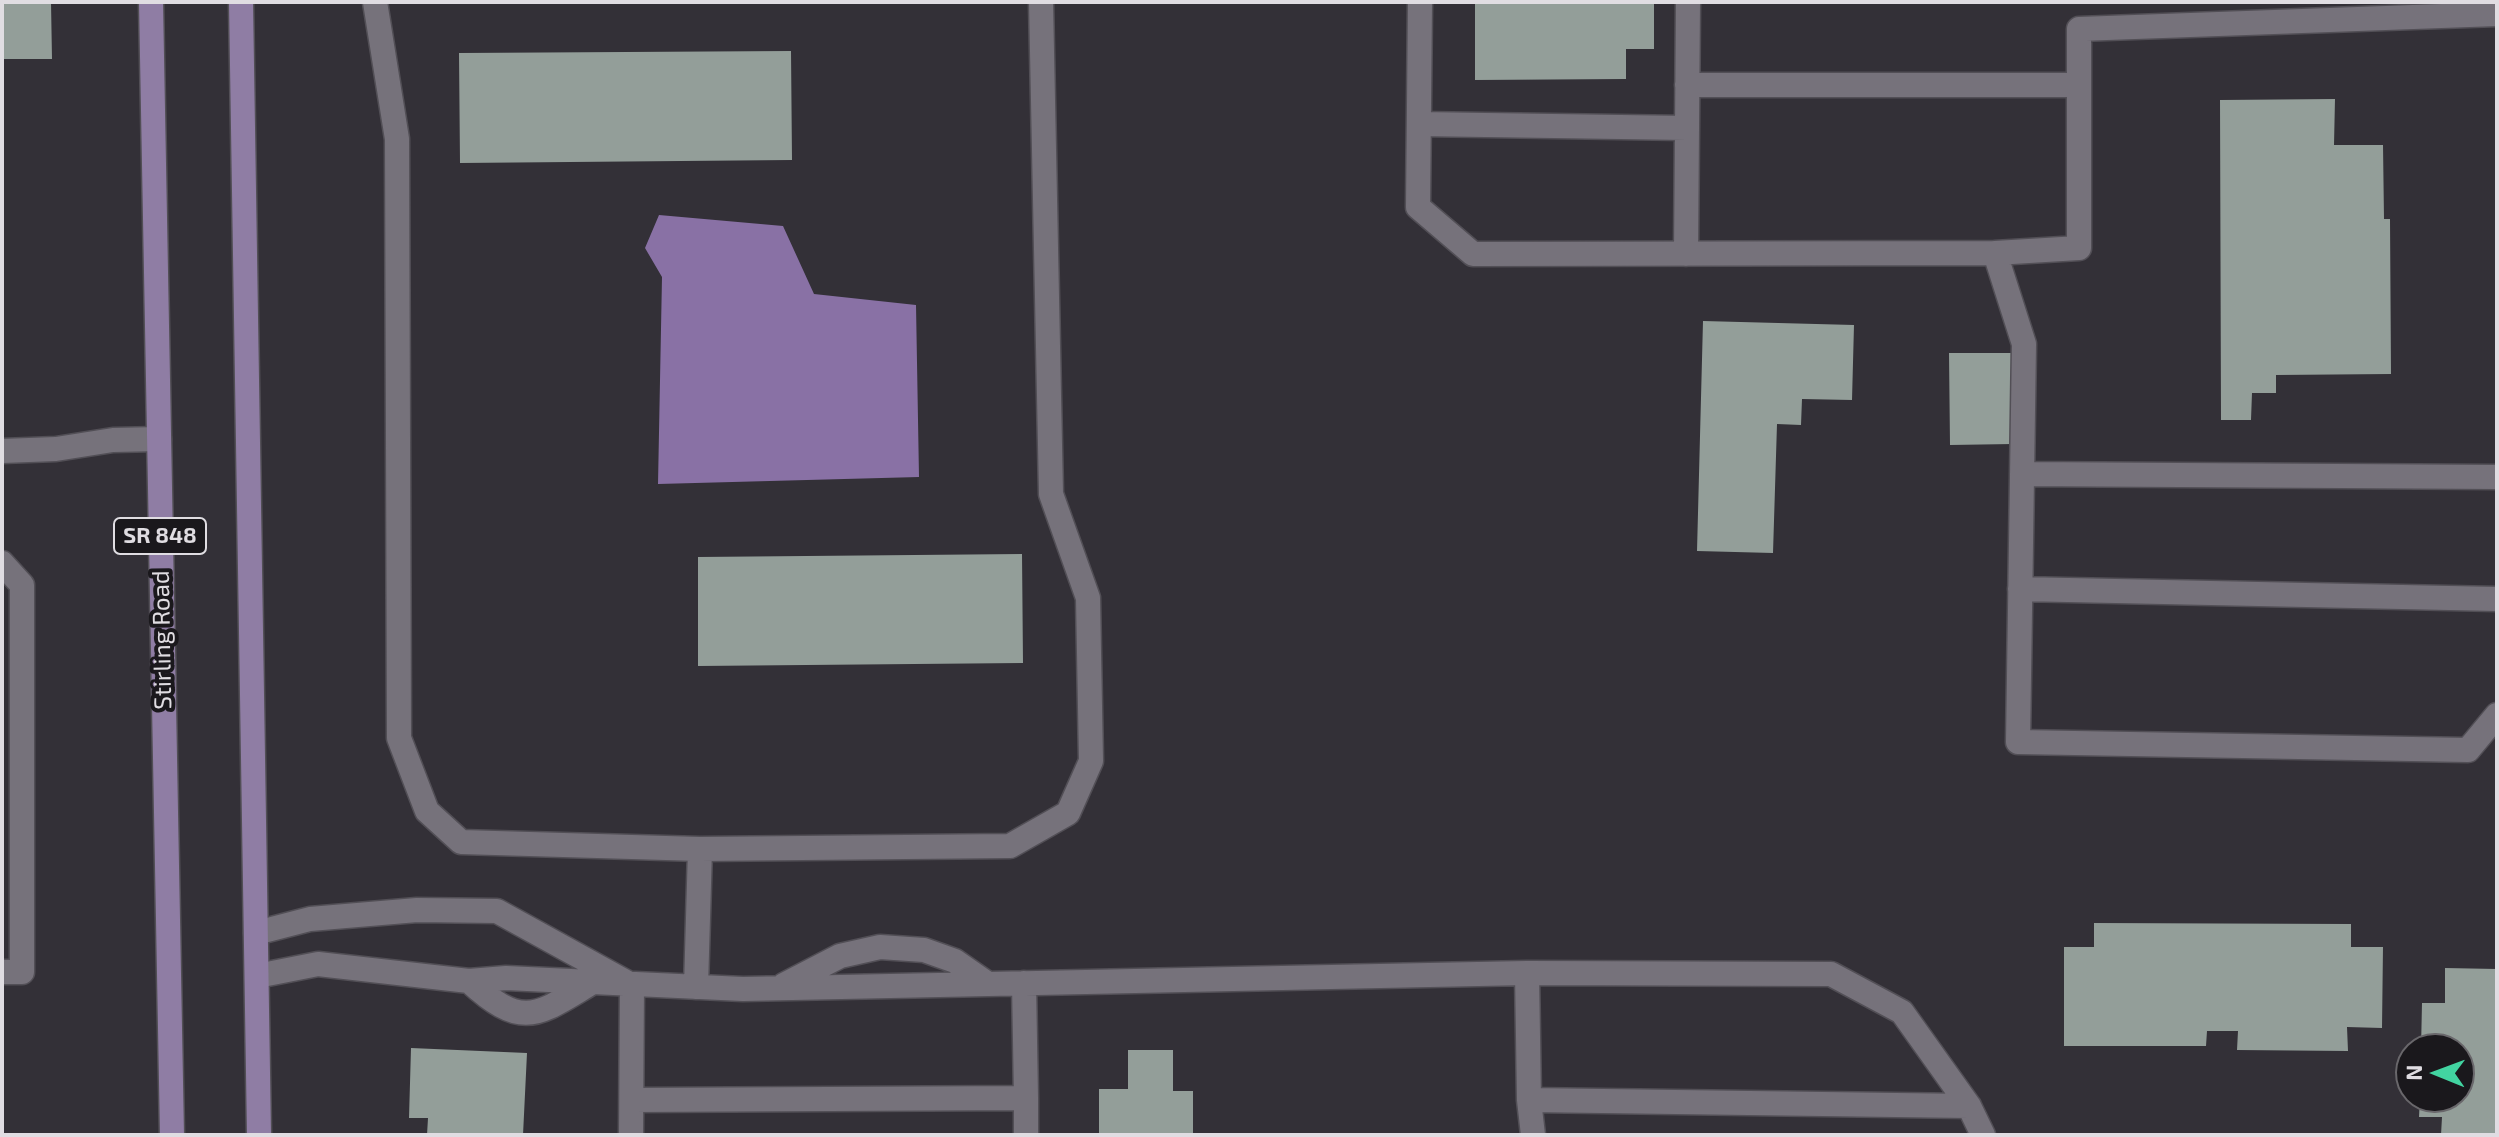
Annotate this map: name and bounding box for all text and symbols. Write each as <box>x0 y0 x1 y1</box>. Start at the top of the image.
road number: SR 848 <box>114 518 206 554</box>
street label: Stirling Road <box>146 570 178 710</box>
north arrow <box>2395 1033 2475 1113</box>
text: N <box>2400 1064 2426 1081</box>

